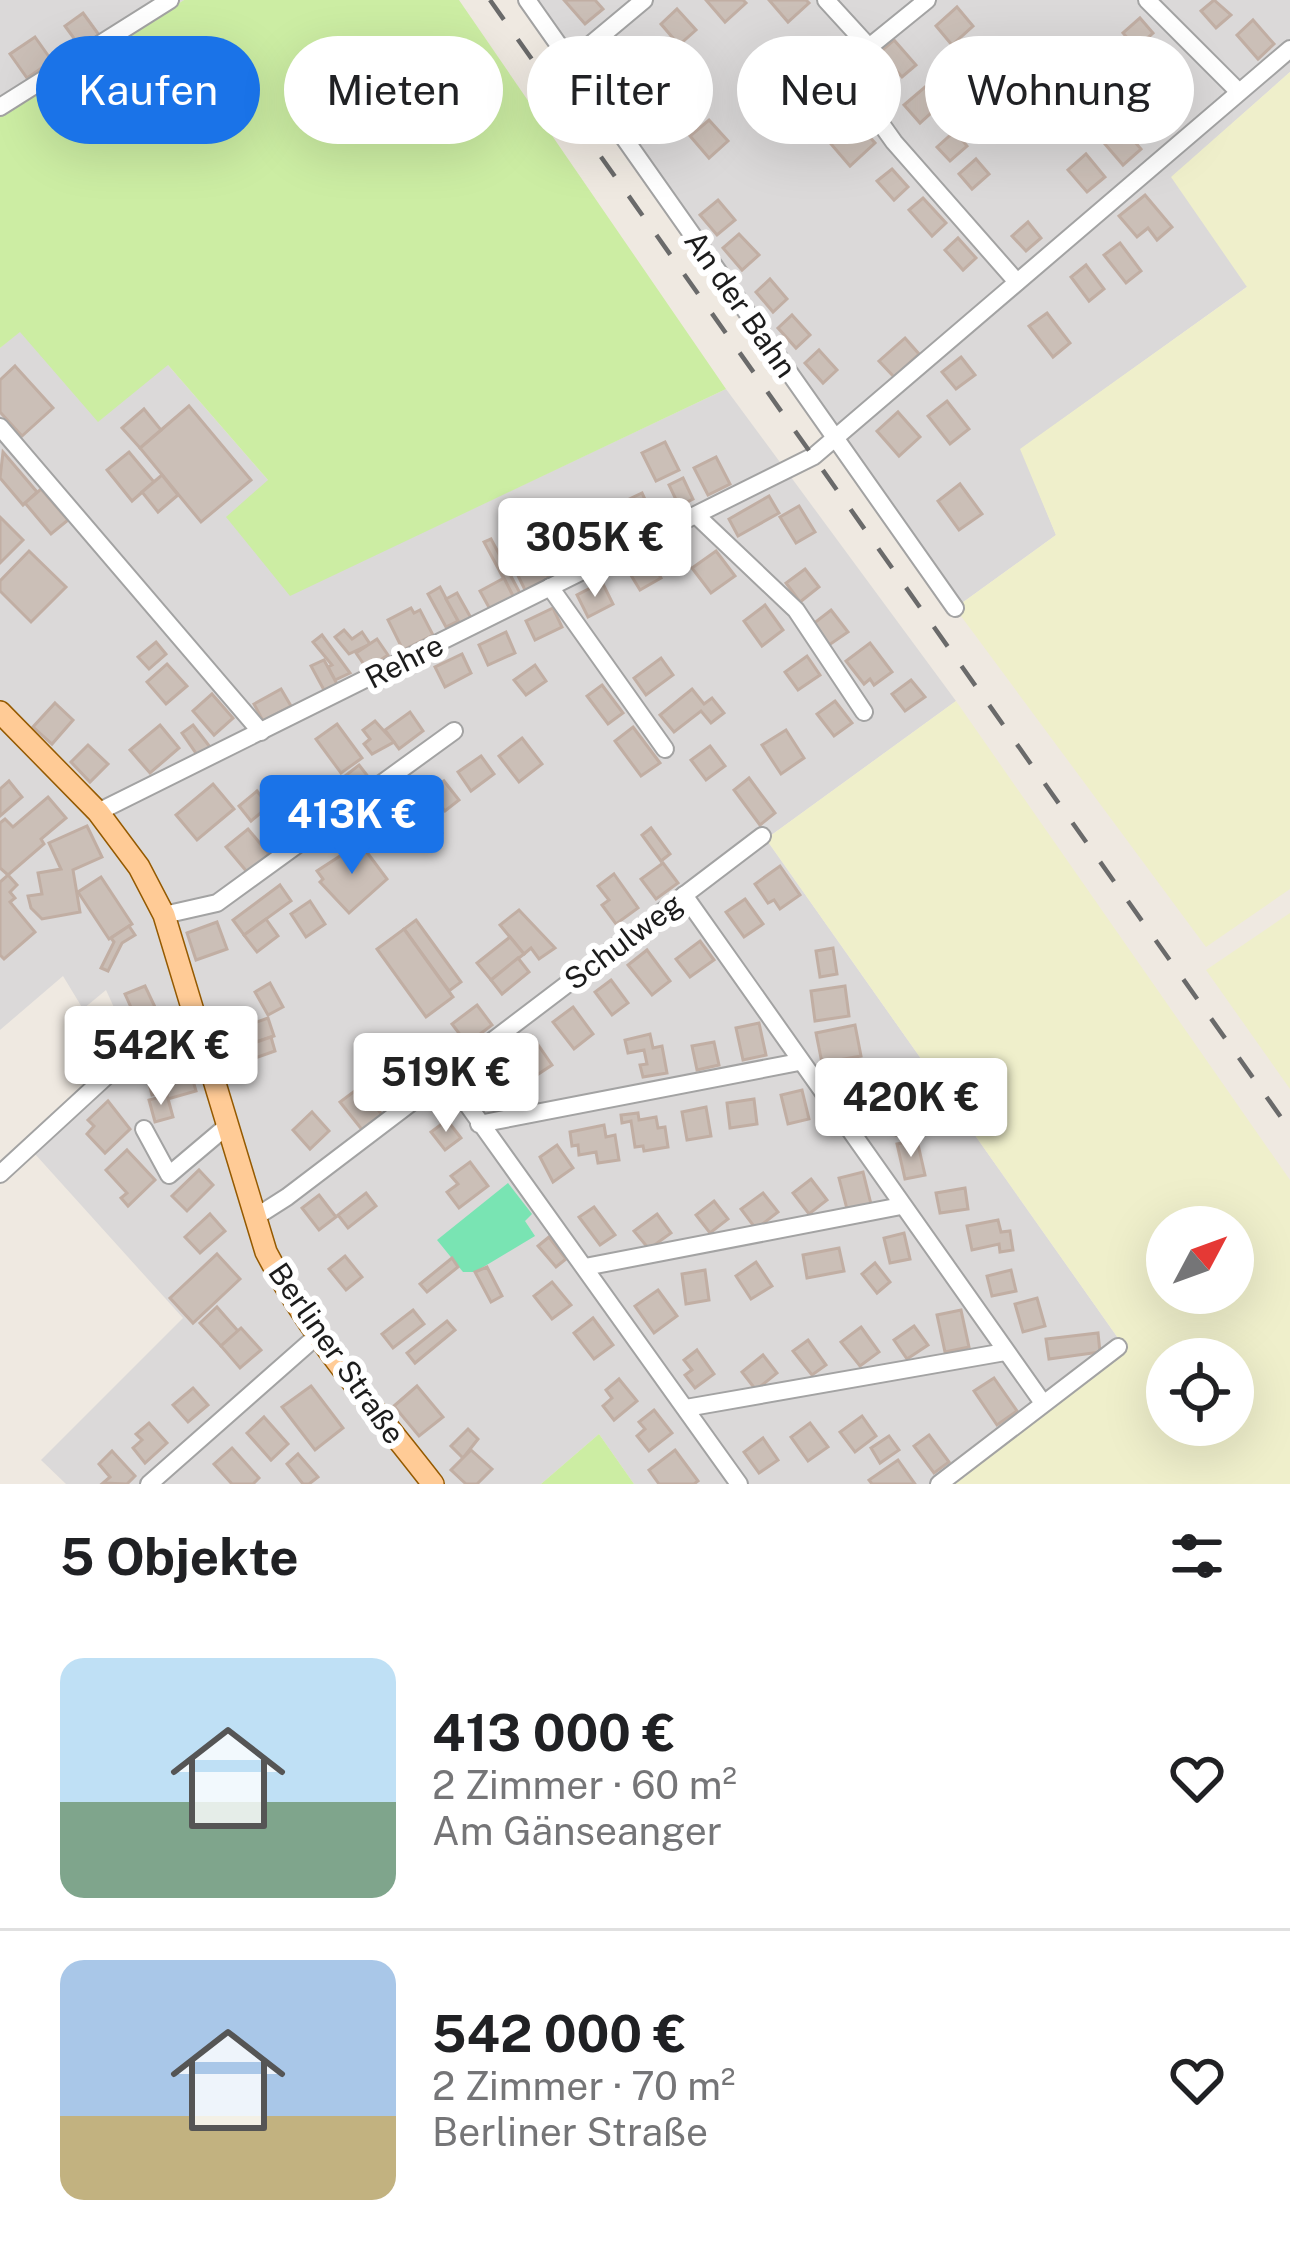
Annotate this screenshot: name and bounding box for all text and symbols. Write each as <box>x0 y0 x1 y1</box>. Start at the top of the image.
chip: Kaufen <box>36 36 260 144</box>
chip: Mieten <box>284 36 503 144</box>
chip: Filter <box>527 36 713 144</box>
chip: Neu <box>737 36 901 144</box>
chip: Wohnung <box>925 36 1194 144</box>
street label: An der Bahn <box>677 224 805 384</box>
pin: 305K € <box>497 498 693 600</box>
text: 305K € <box>525 514 665 560</box>
street label: Rehre <box>359 626 449 696</box>
pin: 413K € <box>254 775 450 877</box>
text: 413K € <box>287 791 417 837</box>
street label: Schulweg <box>557 885 689 997</box>
pin: 542K € <box>63 1006 259 1108</box>
text: 542K € <box>92 1022 230 1068</box>
pin: 519K € <box>348 1033 544 1135</box>
text: 519K € <box>381 1049 511 1095</box>
pin: 420K € <box>813 1058 1009 1160</box>
text: 420K € <box>842 1074 980 1120</box>
north arrow <box>1146 1206 1254 1314</box>
map controls <box>1146 1206 1254 1446</box>
street label: Berliner Straße <box>261 1256 413 1450</box>
button: locate <box>1146 1338 1254 1446</box>
icon: filters <box>1164 1523 1230 1589</box>
text: 5 Objekte <box>60 1527 299 1586</box>
text: 413 000 € <box>432 1703 676 1762</box>
icon: home <box>156 1706 300 1850</box>
icon: heart <box>1164 1745 1230 1811</box>
text: 2 Zimmer · 60 m² <box>432 1762 737 1808</box>
text: Am Gänseanger <box>432 1808 722 1854</box>
text: 542 000 € <box>432 2004 687 2063</box>
icon: home <box>156 2008 300 2152</box>
icon: heart <box>1164 2047 1230 2113</box>
text: 2 Zimmer · 70 m² <box>432 2063 735 2109</box>
text: Berliner Straße <box>432 2109 708 2155</box>

